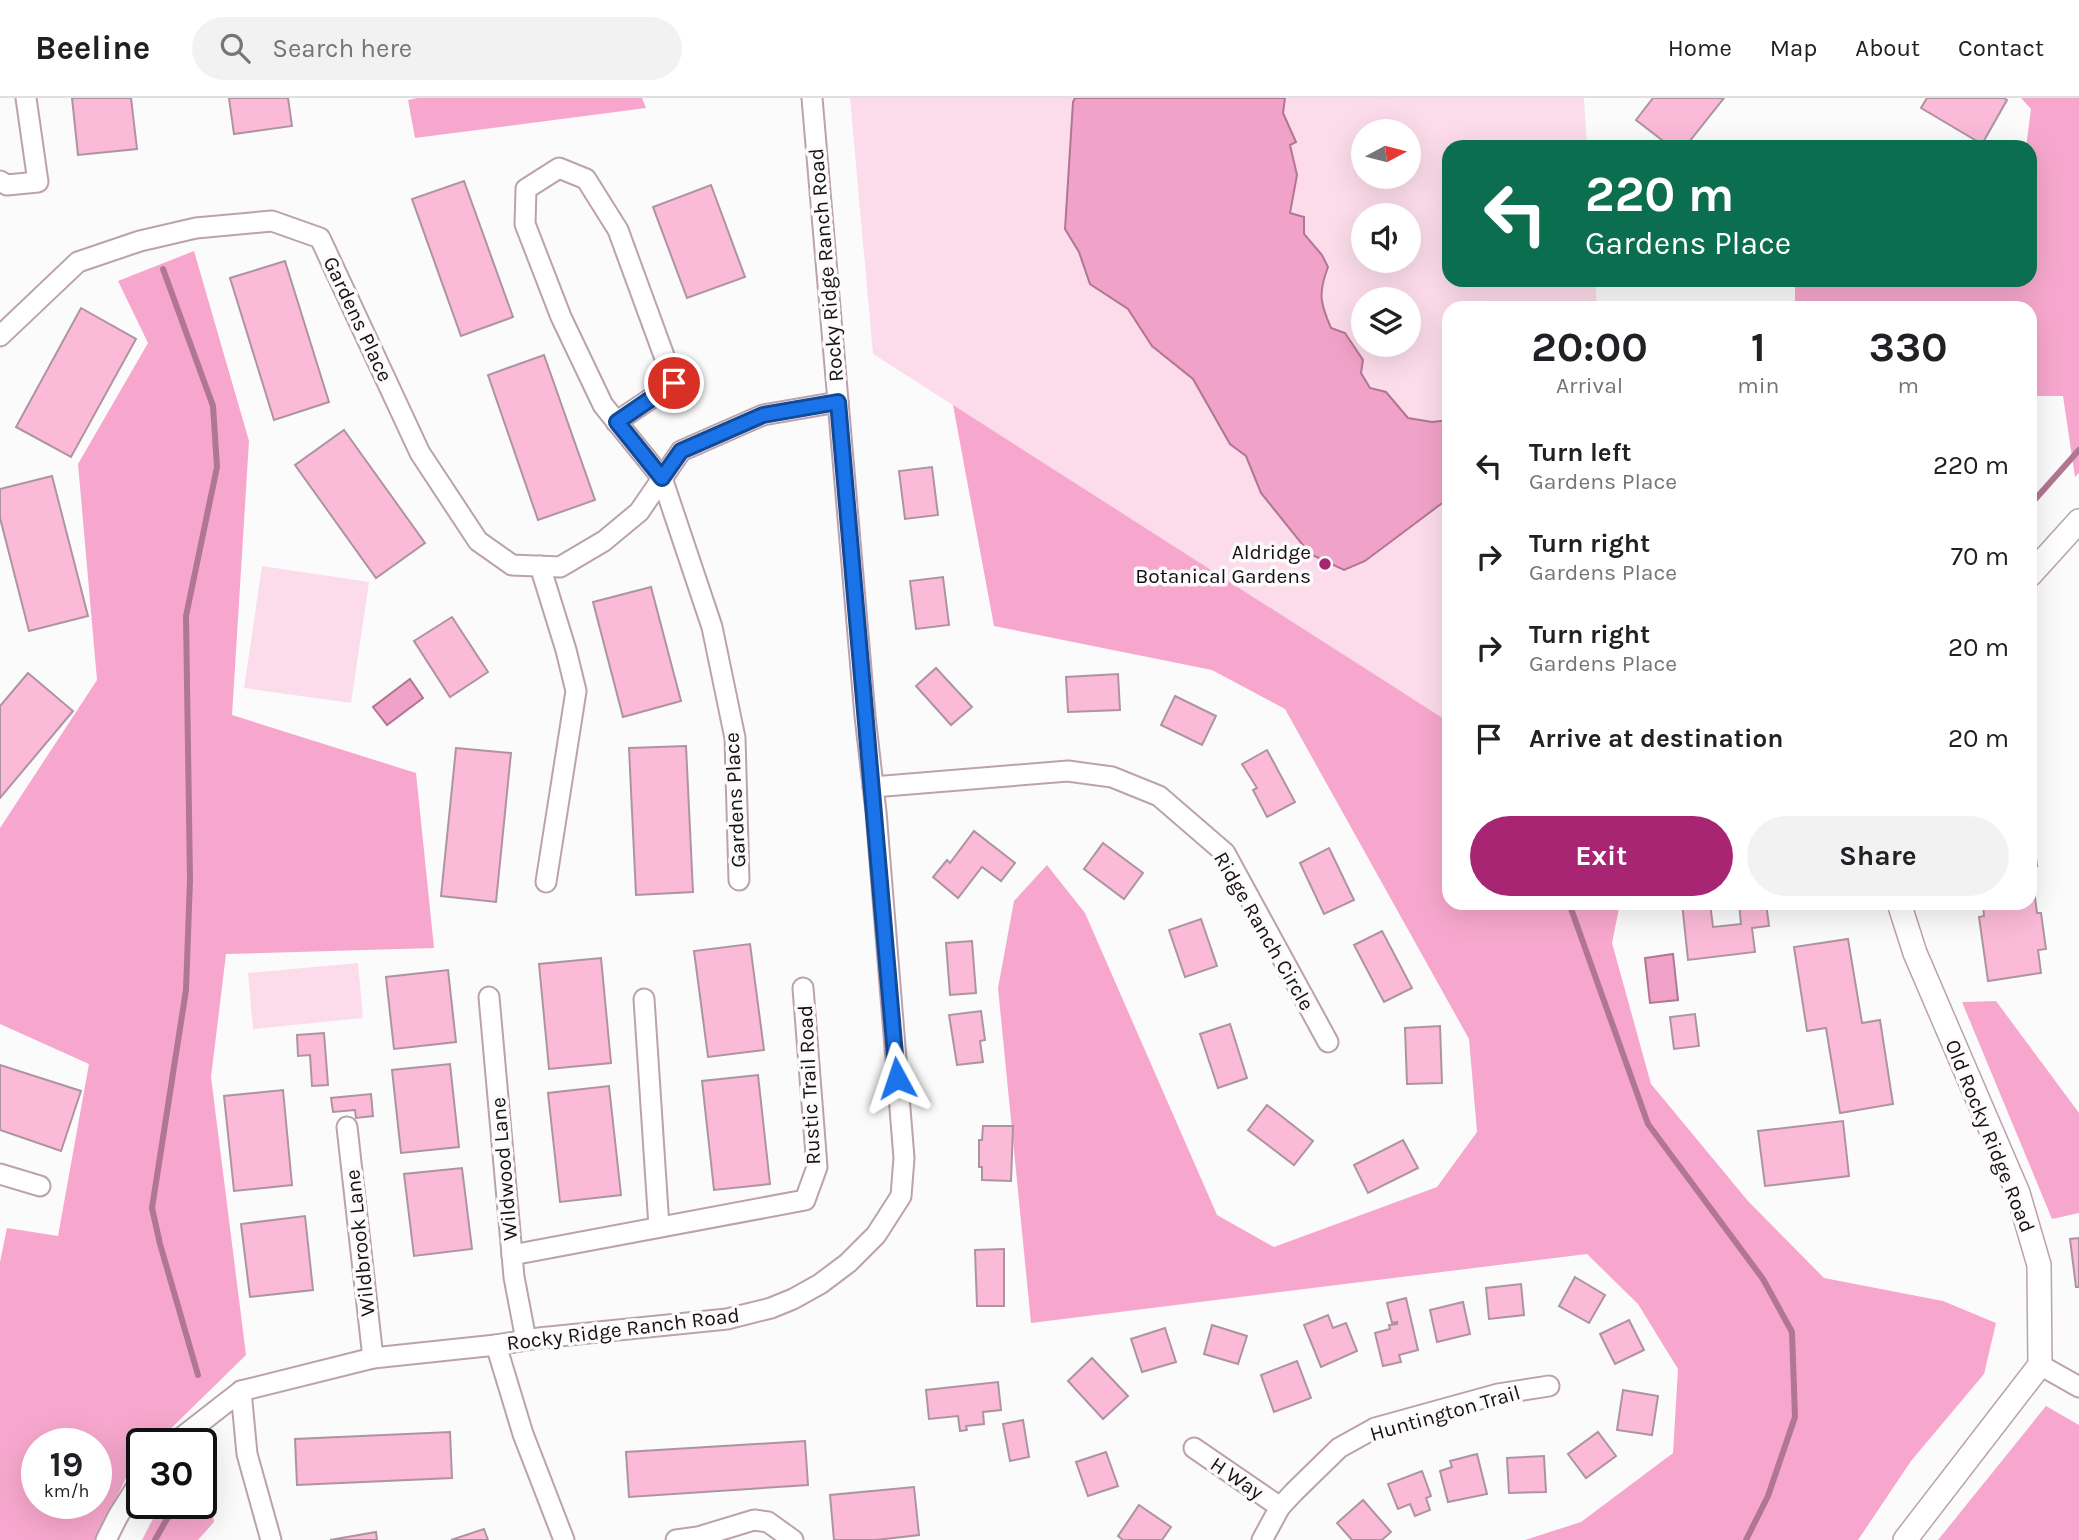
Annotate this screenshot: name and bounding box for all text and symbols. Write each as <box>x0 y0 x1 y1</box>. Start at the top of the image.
search box <box>192 17 682 80</box>
text: Beeline <box>35 29 150 67</box>
icon: search <box>216 29 254 67</box>
text: Search here <box>272 33 412 64</box>
text: Home <box>1668 34 1732 62</box>
text: Map <box>1770 34 1817 62</box>
text: About <box>1855 34 1920 62</box>
text: Contact <box>1958 34 2044 62</box>
north arrow <box>1351 119 1421 189</box>
map controls <box>1351 119 1421 357</box>
street label: Rocky Ridge Ranch Road <box>804 147 848 383</box>
text: 220 m <box>1585 166 1734 223</box>
icon: left <box>1470 168 1561 259</box>
button: sound <box>1351 203 1421 273</box>
text: Gardens Place <box>1585 225 1791 262</box>
street label: Gardens Place <box>319 253 397 385</box>
button: layers <box>1351 287 1421 357</box>
text: 20:00 <box>1531 322 1648 372</box>
text: 1 <box>1751 322 1766 372</box>
text: 330 <box>1869 322 1948 372</box>
pin <box>644 353 704 413</box>
icon: arrive <box>655 364 693 402</box>
text: Arrival <box>1556 372 1623 399</box>
text: min <box>1737 372 1779 399</box>
text: m <box>1897 372 1919 399</box>
text: Turn left <box>1529 437 1631 468</box>
icon: left <box>1470 447 1508 485</box>
text: 220 m <box>1933 450 2009 481</box>
text: Gardens Place <box>1529 468 1677 495</box>
text: Turn right <box>1529 528 1650 559</box>
icon: right <box>1470 538 1508 576</box>
place label: Aldridge Botanical Gardens <box>1135 540 1311 588</box>
text: 70 m <box>1951 541 2009 572</box>
marker: Aldridge Botanical Gardens <box>1317 556 1333 572</box>
text: Gardens Place <box>1529 559 1677 586</box>
text: Turn right <box>1529 619 1650 650</box>
icon: right <box>1470 629 1508 667</box>
text: 20 m <box>1948 632 2009 663</box>
text: Gardens Place <box>1529 650 1677 677</box>
icon: arrive <box>1470 720 1508 758</box>
text: Arrive at destination <box>1529 723 1783 754</box>
text: 20 m <box>1948 723 2009 754</box>
street label: Gardens Place <box>719 732 751 868</box>
button: Exit <box>1470 816 1733 896</box>
button: Share <box>1747 816 2009 896</box>
street label: Ridge Ranch Circle <box>1209 847 1319 1015</box>
street label: Rustic Trail Road <box>793 1004 825 1166</box>
street label: Old Rocky Ridge Road <box>1940 1036 2040 1236</box>
position arrow <box>860 1041 934 1115</box>
street label: Wildwood Lane <box>486 1096 522 1242</box>
street label: Wildbrook Lane <box>340 1168 380 1318</box>
street label: Rocky Ridge Ranch Road <box>505 1303 741 1355</box>
street label: Huntington Trail <box>1367 1380 1523 1446</box>
speed limit sign: 30 <box>126 1428 217 1519</box>
text: 19 <box>50 1444 83 1485</box>
street label: H Way <box>1206 1452 1268 1504</box>
text: km/h <box>44 1480 89 1502</box>

